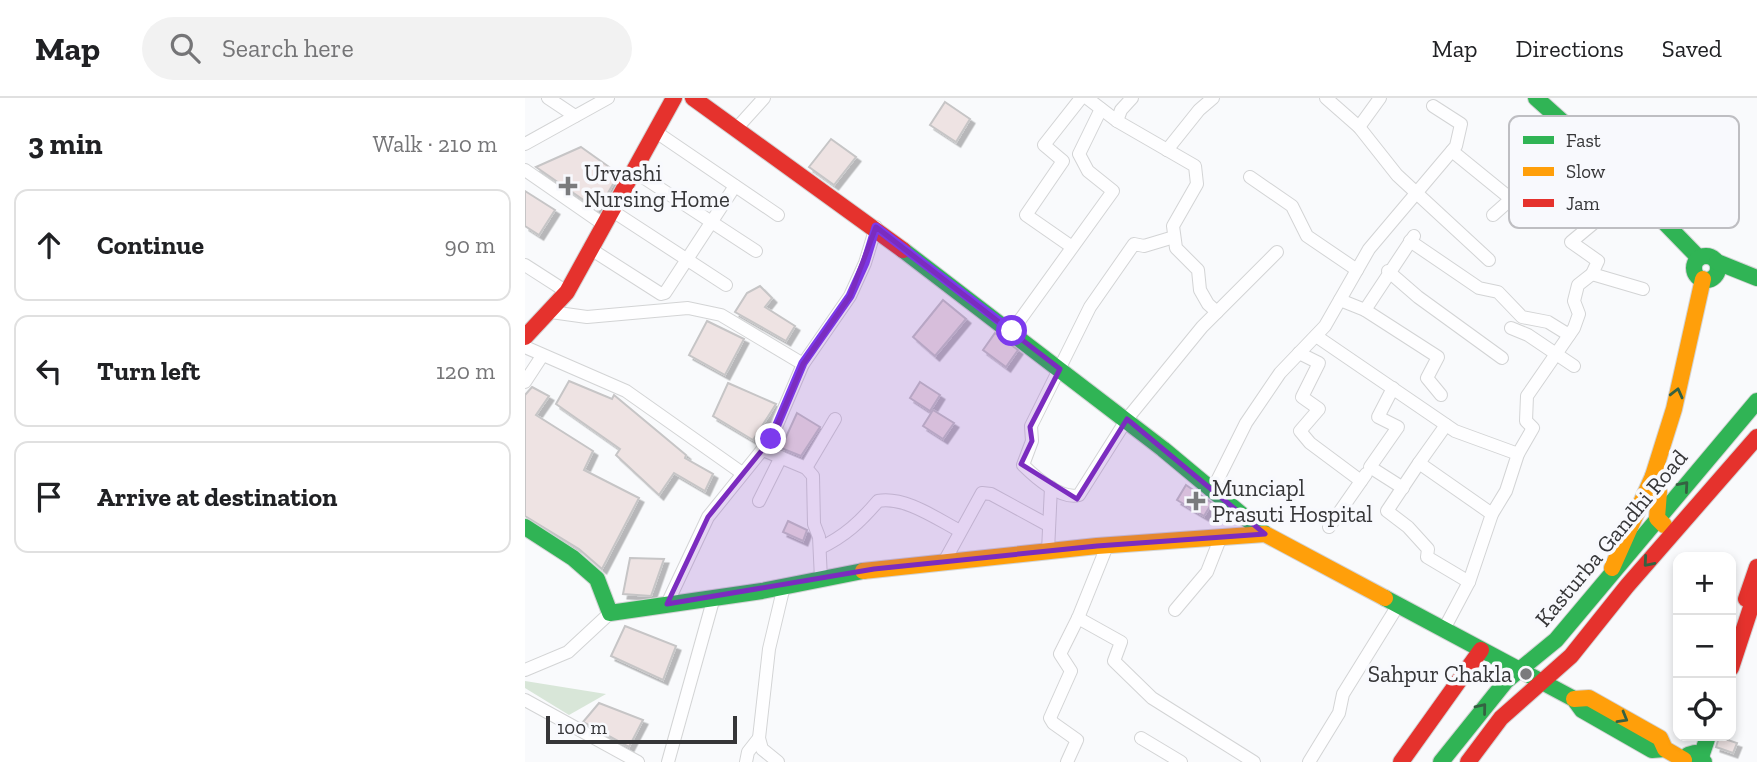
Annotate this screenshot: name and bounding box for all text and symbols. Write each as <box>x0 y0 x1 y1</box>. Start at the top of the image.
search box <box>142 17 632 80</box>
text: Map <box>35 29 100 68</box>
icon: search <box>166 29 204 67</box>
text: Search here <box>222 32 354 64</box>
text: Map <box>1432 34 1478 63</box>
text: Directions <box>1516 34 1624 63</box>
text: Saved <box>1662 34 1722 63</box>
legend <box>1509 116 1739 228</box>
text: 3 min <box>28 126 103 162</box>
text: Fast <box>1566 129 1601 152</box>
text: Walk · 210 m <box>373 130 497 158</box>
place label: Urvashi Nursing Home <box>584 159 730 213</box>
text: Slow <box>1566 160 1606 183</box>
marker: Urvashi Nursing Home <box>558 176 578 196</box>
text: Jam <box>1566 192 1600 215</box>
icon: ahead <box>30 226 68 264</box>
text: Continue <box>97 229 204 261</box>
text: 90 m <box>444 231 495 259</box>
route start <box>996 315 1027 346</box>
icon: left <box>30 352 68 390</box>
text: Turn left <box>97 355 200 387</box>
text: 120 m <box>436 357 495 385</box>
one-way arrow <box>1669 387 1684 399</box>
route end <box>755 423 786 454</box>
street label: Kasturba Gandhi Road <box>1529 444 1693 632</box>
place label: Munciapl Prasuti Hospital <box>1212 474 1373 528</box>
icon: arrive <box>30 478 68 516</box>
text: Arrive at destination <box>97 481 337 513</box>
one-way arrow <box>1676 481 1688 494</box>
marker: Munciapl Prasuti Hospital <box>1186 491 1206 511</box>
map controls <box>1673 552 1736 741</box>
button: + <box>1673 552 1736 615</box>
one-way arrow <box>1644 554 1656 567</box>
button: − <box>1673 615 1736 678</box>
place label: Sahpur Chakla <box>1368 660 1512 688</box>
marker: Sahpur Chakla <box>1518 666 1534 682</box>
button: locate <box>1673 678 1736 741</box>
one-way arrow <box>1474 703 1487 715</box>
one-way arrow <box>1616 710 1629 723</box>
scale bar <box>546 713 737 745</box>
text: 100 m <box>557 716 607 739</box>

